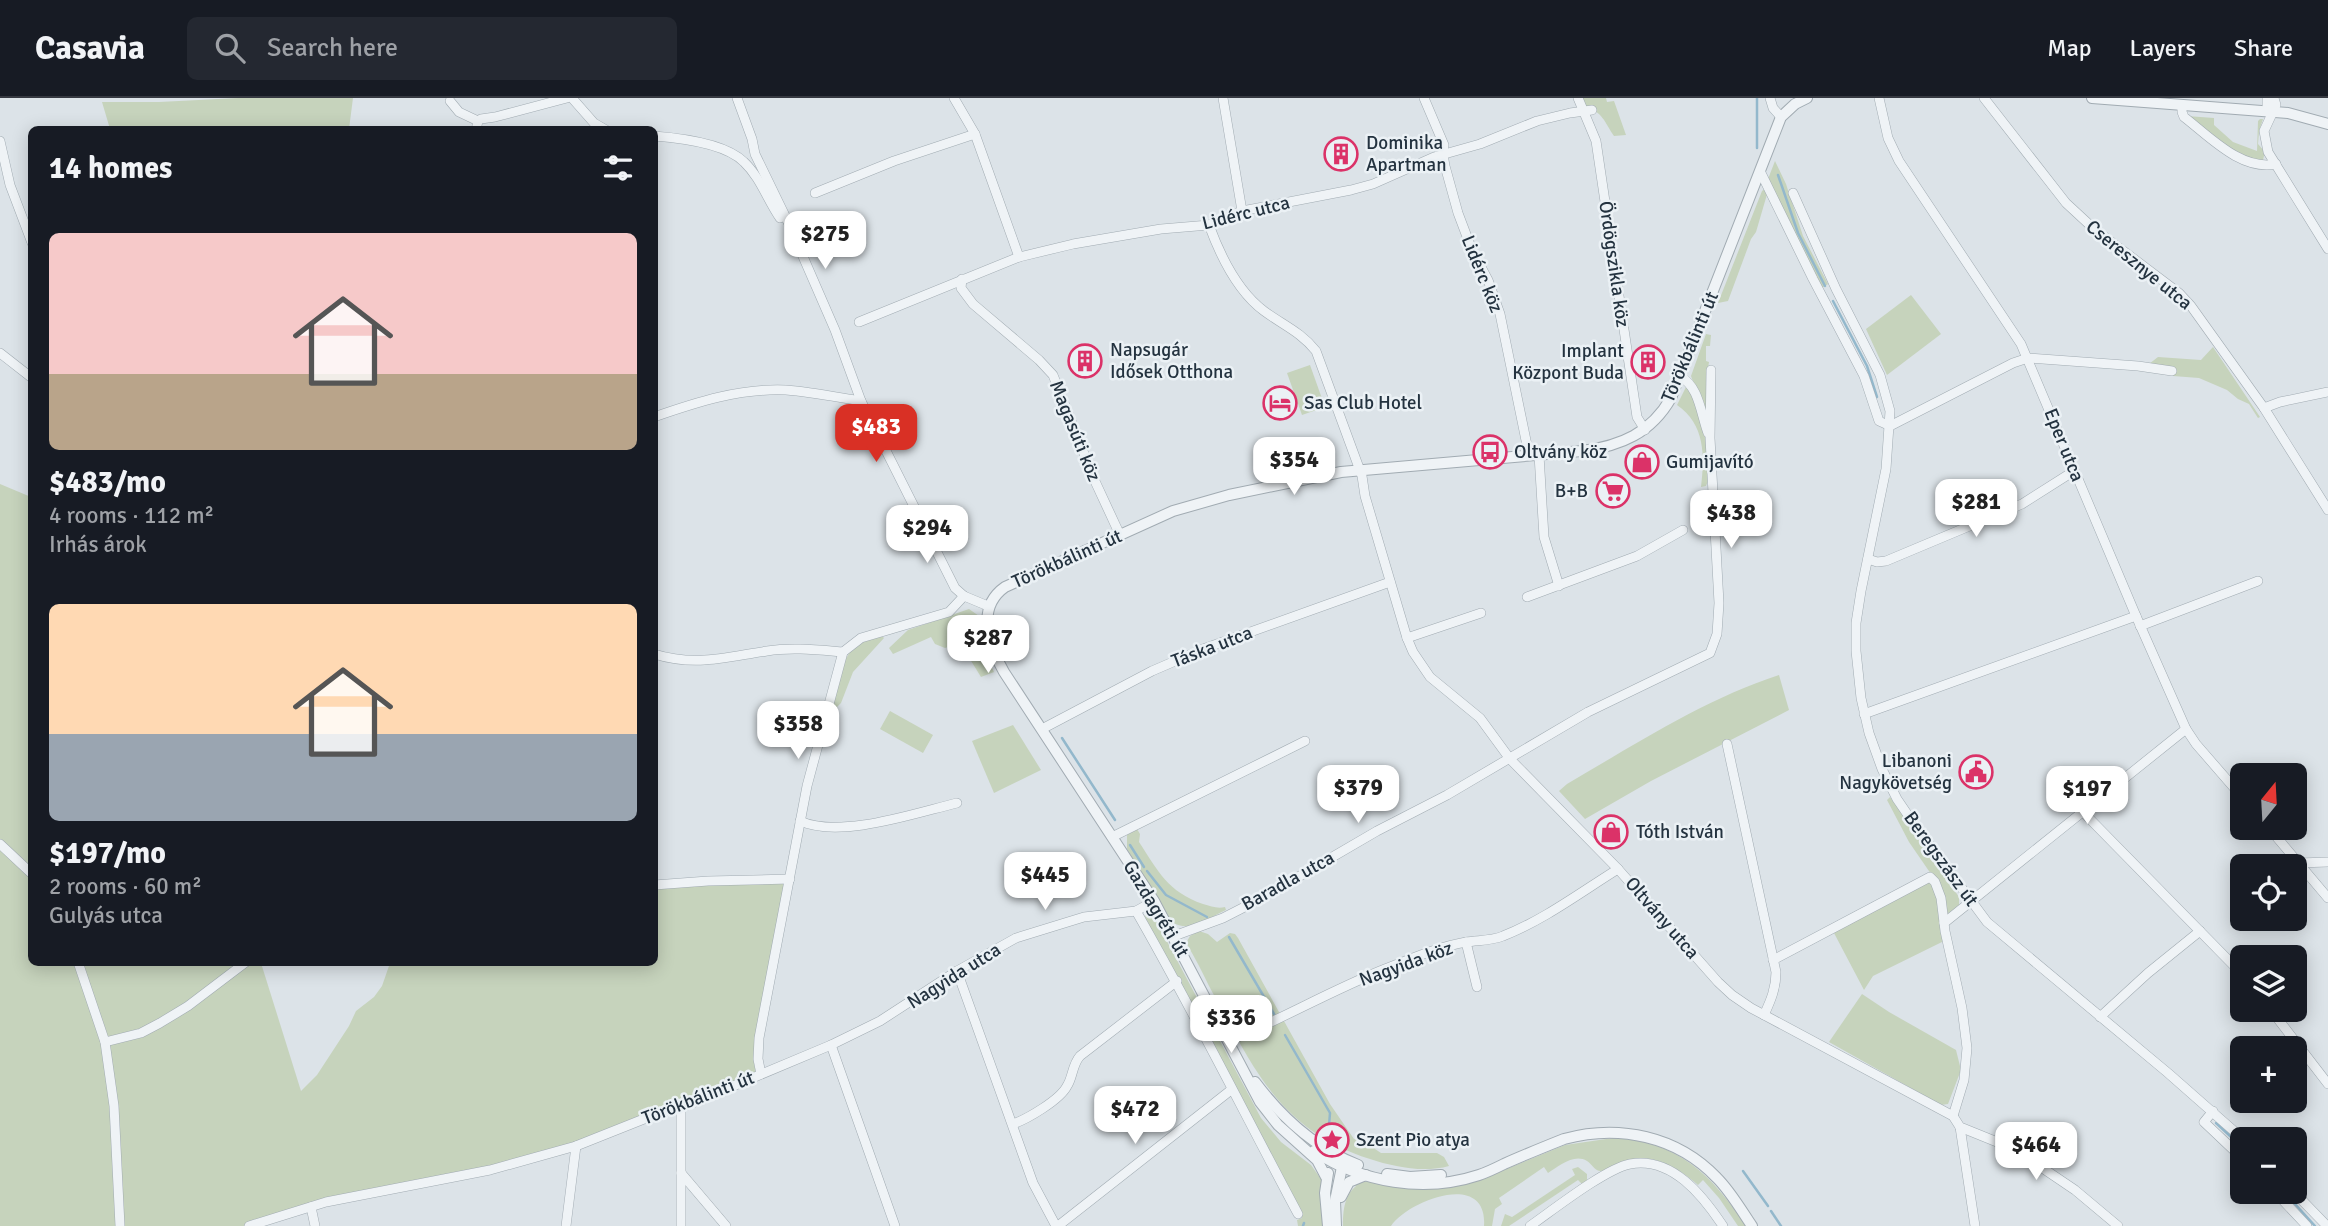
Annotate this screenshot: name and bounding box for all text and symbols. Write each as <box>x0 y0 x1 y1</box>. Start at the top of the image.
search box <box>187 17 677 80</box>
text: Casavia <box>35 28 145 69</box>
icon: search <box>211 29 249 67</box>
text: Search here <box>267 32 398 64</box>
text: Map <box>2047 33 2092 63</box>
text: Layers <box>2130 33 2196 63</box>
text: Share <box>2234 33 2293 63</box>
place label: Dominika Apartman <box>1366 131 1447 177</box>
building icon: Dominika Apartman <box>1322 135 1360 173</box>
icon: filters <box>599 149 637 187</box>
text: 14 homes <box>49 150 172 187</box>
street label: Lidérc utca <box>1200 191 1292 235</box>
street label: Ördögszikla köz <box>1593 199 1635 329</box>
pin: $275 <box>784 212 866 271</box>
street label: Cseresznye utca <box>2081 215 2197 315</box>
text: $275 <box>800 219 850 248</box>
street label: Lidérc köz <box>1456 232 1508 316</box>
icon: home <box>280 278 406 404</box>
street label: Törökbálinti út <box>1656 288 1724 406</box>
place label: Napsugár Idősek Otthona <box>1110 338 1233 384</box>
place label: Implant Központ Buda <box>1512 339 1624 385</box>
building icon: Napsugár Idősek Otthona <box>1066 342 1104 380</box>
building icon: Implant Központ Buda <box>1629 343 1667 381</box>
street label: Magasúti köz <box>1044 377 1106 485</box>
hotel icon: Sas Club Hotel <box>1261 384 1299 422</box>
place label: Sas Club Hotel <box>1304 391 1422 415</box>
pin: $483 <box>835 404 917 464</box>
street label: Eper utca <box>2038 405 2090 485</box>
text: $483 <box>851 412 901 441</box>
bus stop icon: Oltvány köz <box>1471 433 1509 471</box>
pin: $354 <box>1253 438 1335 497</box>
place label: Oltvány köz <box>1514 440 1607 464</box>
shop icon: Gumijavító <box>1623 443 1661 481</box>
text: $354 <box>1269 445 1319 474</box>
place label: Gumijavító <box>1666 450 1754 474</box>
text: $483/mo <box>49 464 166 501</box>
supermarket icon: B+B <box>1594 472 1632 510</box>
place label: B+B <box>1555 479 1588 503</box>
pin: $281 <box>1935 480 2017 539</box>
text: $281 <box>1951 487 2001 516</box>
pin: $438 <box>1690 490 1772 550</box>
text: $438 <box>1706 498 1756 527</box>
text: 4 rooms · 112 m² <box>49 501 214 530</box>
pin: $294 <box>886 505 968 565</box>
text: $294 <box>902 513 952 542</box>
street label: Törökbálinti út <box>1008 524 1126 594</box>
text: Irhás árok <box>49 530 147 559</box>
pin: $287 <box>947 616 1029 675</box>
street label: Táska utca <box>1168 621 1256 673</box>
text: $287 <box>963 623 1013 652</box>
icon: home <box>280 649 406 775</box>
pin: $358 <box>757 702 839 761</box>
text: $358 <box>773 709 823 738</box>
place label: Libanoni Nagykövetség <box>1839 749 1952 795</box>
public building icon: Libanoni Nagykövetség <box>1957 753 1995 791</box>
north arrow <box>2230 763 2306 840</box>
map controls <box>2230 763 2307 1204</box>
pin: $379 <box>1317 766 1399 825</box>
pin: $197 <box>2046 766 2128 826</box>
text: $379 <box>1333 773 1383 802</box>
text: $197 <box>2062 774 2112 803</box>
street label: Beregszász út <box>1898 807 1984 911</box>
shop icon: Tóth István <box>1592 813 1630 851</box>
place label: Tóth István <box>1636 820 1724 844</box>
text: $197/mo <box>49 835 166 872</box>
street label: Baradla utca <box>1237 846 1339 916</box>
pin: $445 <box>1004 852 1086 912</box>
button: locate <box>2230 854 2307 931</box>
street label: Gazdagréti út <box>1118 856 1195 962</box>
text: $445 <box>1020 860 1070 889</box>
text: 2 rooms · 60 m² <box>49 872 202 901</box>
street label: Oltvány utca <box>1620 872 1704 964</box>
text: Gulyás utca <box>49 901 163 930</box>
street label: Nagyida köz <box>1356 936 1456 992</box>
street label: Nagyida utca <box>903 938 1005 1014</box>
button: layers <box>2230 945 2307 1022</box>
pin: $336 <box>1190 996 1272 1055</box>
text: $336 <box>1206 1003 1256 1032</box>
button: + <box>2230 1036 2307 1113</box>
street label: Törökbálinti út <box>639 1065 758 1130</box>
pin: $472 <box>1094 1086 1176 1146</box>
text: $472 <box>1110 1094 1160 1123</box>
place icon: Szent Pio atya <box>1313 1121 1351 1159</box>
pin: $464 <box>1995 1122 2077 1182</box>
button: − <box>2230 1127 2307 1204</box>
place label: Szent Pio atya <box>1356 1128 1470 1152</box>
text: $464 <box>2011 1130 2061 1159</box>

